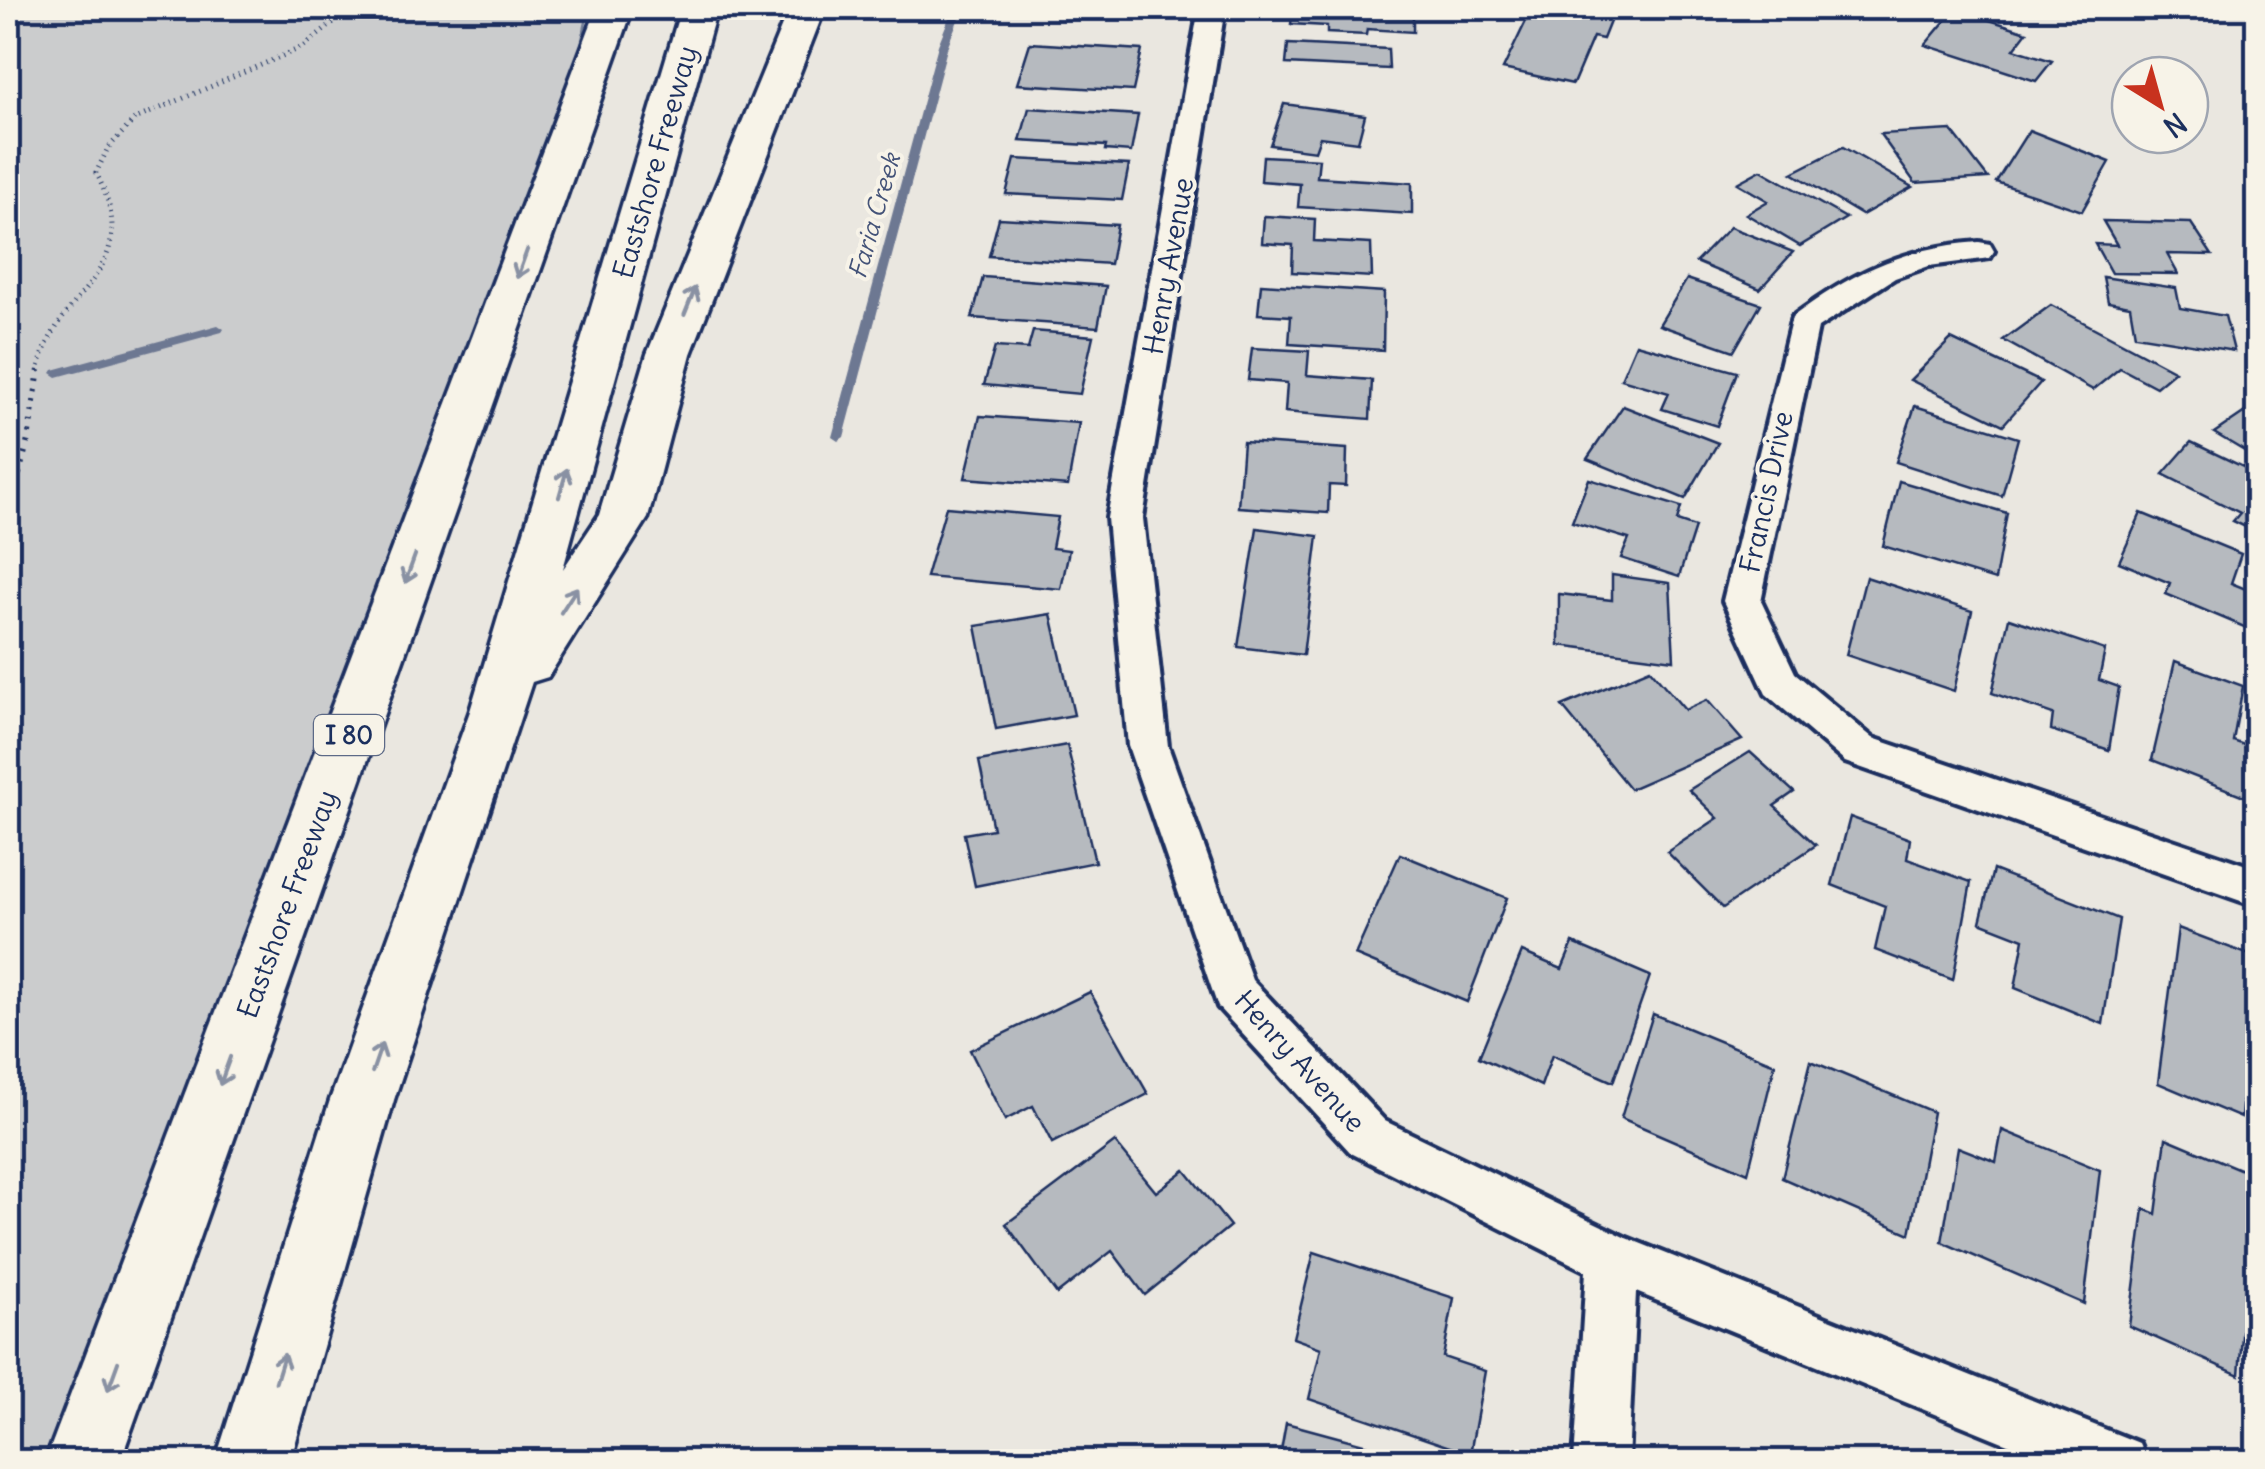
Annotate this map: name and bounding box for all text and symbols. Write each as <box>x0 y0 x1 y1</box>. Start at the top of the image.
street label: Eastshore Freeway <box>605 41 705 283</box>
north arrow <box>2110 55 2210 155</box>
text: N <box>2156 105 2194 145</box>
water label: Faria Creek <box>841 148 908 282</box>
street label: Henry Avenue <box>1135 175 1201 357</box>
one-way arrow <box>512 247 530 278</box>
one-way arrow <box>683 287 701 317</box>
street label: Francis Drive <box>1731 408 1801 576</box>
one-way arrow <box>555 468 573 499</box>
one-way arrow <box>400 552 418 583</box>
one-way arrow <box>559 586 580 615</box>
road number: I 80 <box>314 715 384 755</box>
street label: Eastshore Freeway <box>229 785 345 1023</box>
street label: Henry Avenue <box>1227 982 1373 1140</box>
one-way arrow <box>369 1043 387 1074</box>
one-way arrow <box>215 1054 233 1085</box>
one-way arrow <box>272 1353 290 1385</box>
one-way arrow <box>103 1359 121 1390</box>

